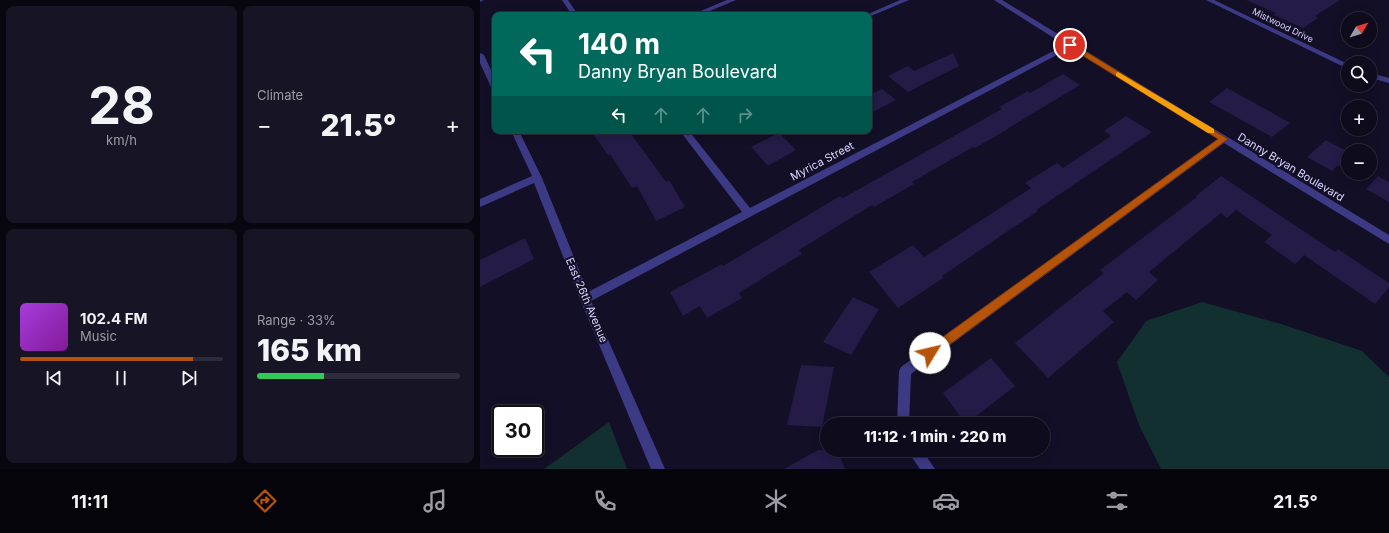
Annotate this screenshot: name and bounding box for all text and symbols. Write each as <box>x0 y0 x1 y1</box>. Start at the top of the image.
street label: Mistwood Drive <box>1251 5 1315 45</box>
north arrow <box>1341 12 1377 48</box>
map controls <box>1341 12 1377 180</box>
text: 140 m <box>578 27 660 61</box>
icon: left <box>512 28 564 80</box>
pin <box>1053 28 1087 62</box>
icon: arrive <box>1059 34 1081 56</box>
button: search <box>1341 56 1377 92</box>
text: Danny Bryan Boulevard <box>578 61 777 82</box>
text: 28 <box>88 74 155 137</box>
text: Climate <box>257 87 303 103</box>
button: + <box>1341 100 1377 136</box>
icon: left <box>608 104 630 126</box>
icon: ahead <box>650 104 672 126</box>
icon: ahead <box>692 104 714 126</box>
icon: right <box>734 104 756 126</box>
text: 21.5° <box>320 107 397 143</box>
text: − <box>257 112 272 138</box>
text: + <box>445 112 460 138</box>
street label: Danny Bryan Boulevard <box>1235 130 1347 204</box>
text: km/h <box>106 132 137 148</box>
street label: Myrica Street <box>788 138 856 184</box>
button: − <box>1341 144 1377 180</box>
street label: East 26th Avenue <box>563 256 611 344</box>
text: 102.4 FM <box>80 309 148 328</box>
text: Range · 33% <box>257 312 336 328</box>
text: Music <box>80 328 117 344</box>
text: 165 km <box>257 332 362 368</box>
position arrow <box>909 332 951 374</box>
icon: previous <box>43 367 65 389</box>
icon: pause <box>110 367 132 389</box>
icon: next <box>178 367 200 389</box>
speed limit sign: 30 <box>492 405 544 457</box>
text: 11:12 · 1 min · 220 m <box>864 427 1006 446</box>
icon: directions <box>251 487 279 515</box>
icon: music <box>421 487 449 515</box>
icon: phone <box>591 487 619 515</box>
icon: climate <box>762 487 790 515</box>
icon: car <box>932 487 960 515</box>
icon: filters <box>1103 487 1131 515</box>
text: 11:11 <box>71 491 108 512</box>
text: 21.5° <box>1273 491 1318 512</box>

